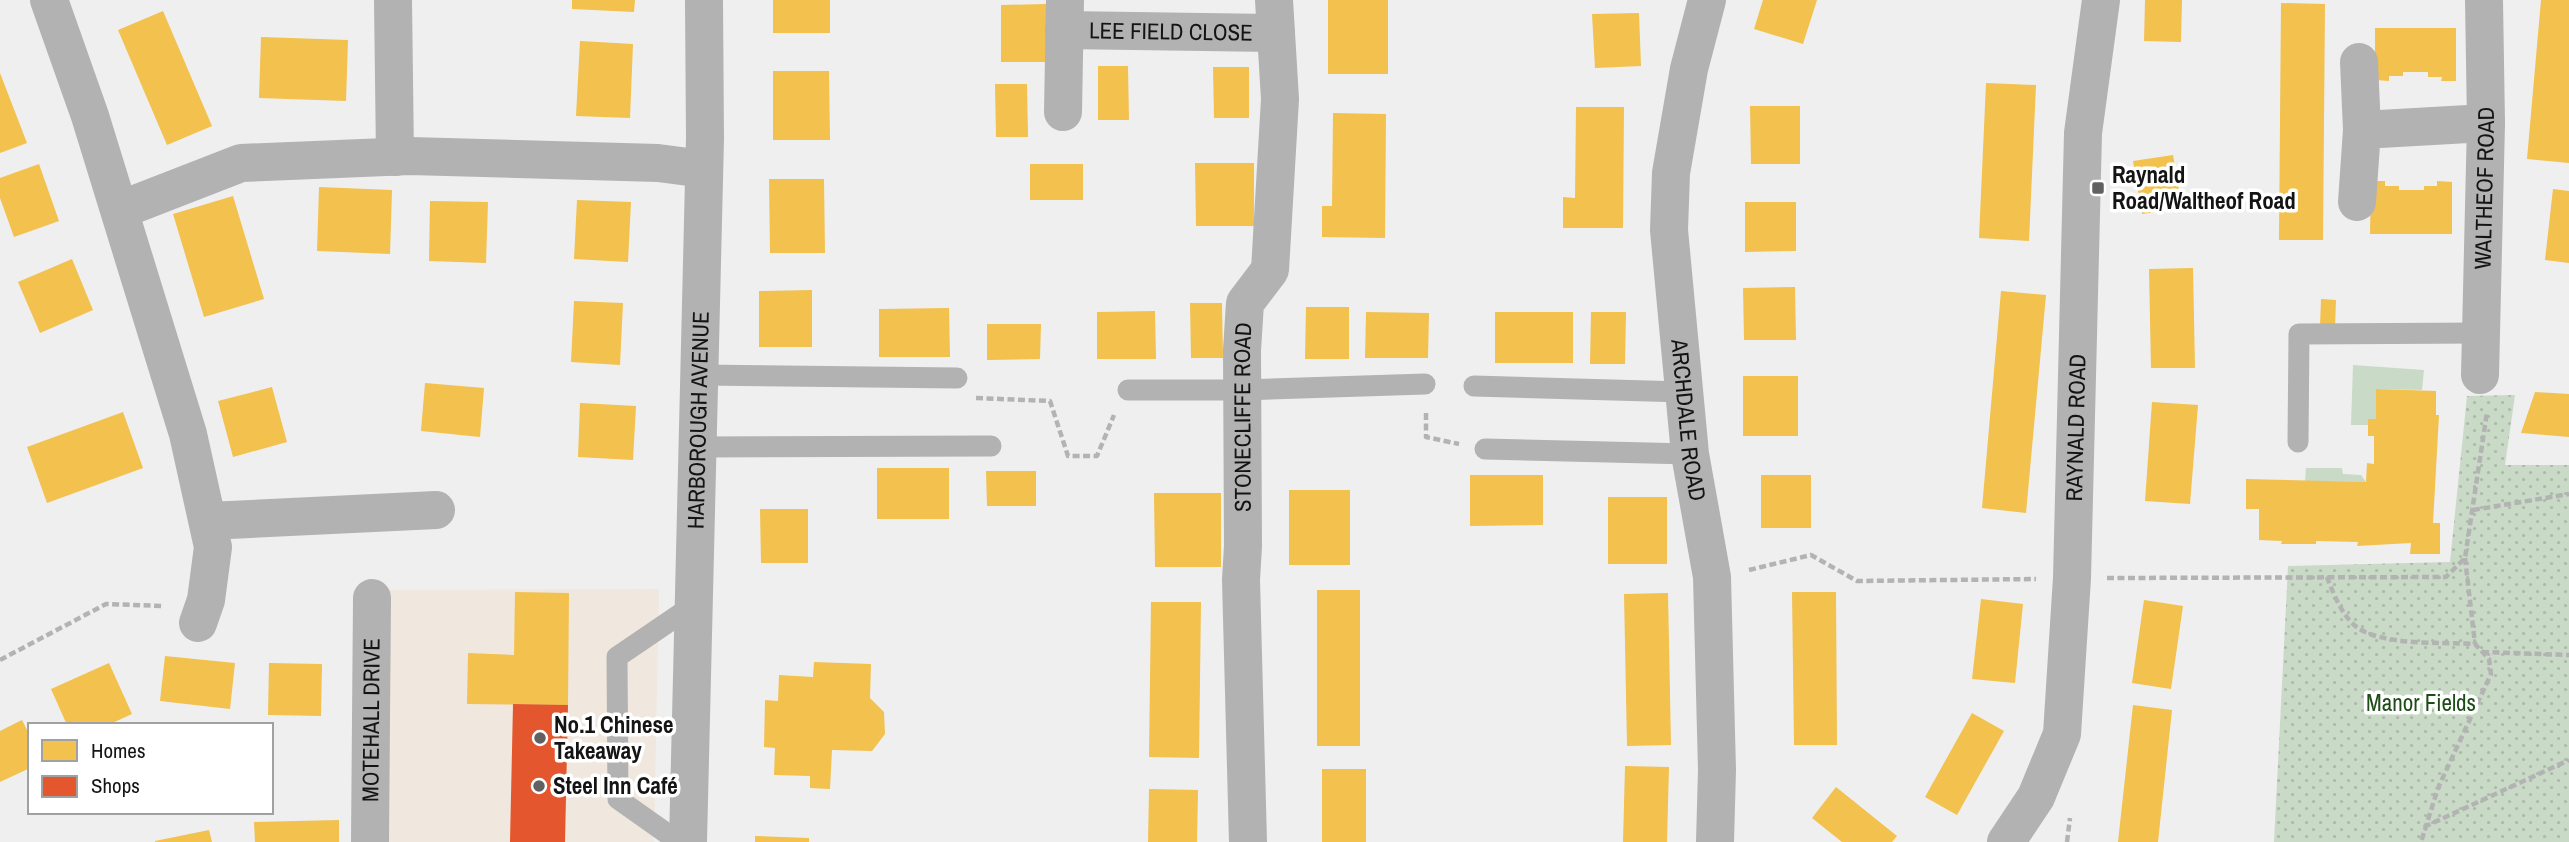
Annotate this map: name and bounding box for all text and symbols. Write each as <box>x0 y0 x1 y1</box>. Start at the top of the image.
street label: LEE FIELD CLOSE <box>1089 14 1253 48</box>
street label: WALTHEOF ROAD <box>2467 107 2501 270</box>
place label: Raynald Road/Waltheof Road <box>2112 159 2296 216</box>
marker: Raynald Road/Waltheof Road <box>2090 180 2106 196</box>
street label: HARBOROUGH AVENUE <box>680 311 716 529</box>
street label: STONECLIFFE ROAD <box>1226 321 1259 512</box>
street label: ARCHDALE ROAD <box>1664 337 1714 503</box>
street label: RAYNALD ROAD <box>2058 353 2093 502</box>
street label: MOTEHALL DRIVE <box>354 638 387 802</box>
park label: Manor Fields <box>2366 687 2476 718</box>
place label: No.1 Chinese Takeaway <box>554 709 674 766</box>
legend <box>28 723 273 814</box>
marker: No.1 Chinese Takeaway <box>532 730 548 746</box>
text: Homes <box>91 736 146 765</box>
place label: Steel Inn Café <box>553 770 678 801</box>
text: Shops <box>91 771 140 800</box>
marker: Steel Inn Café <box>531 778 547 794</box>

